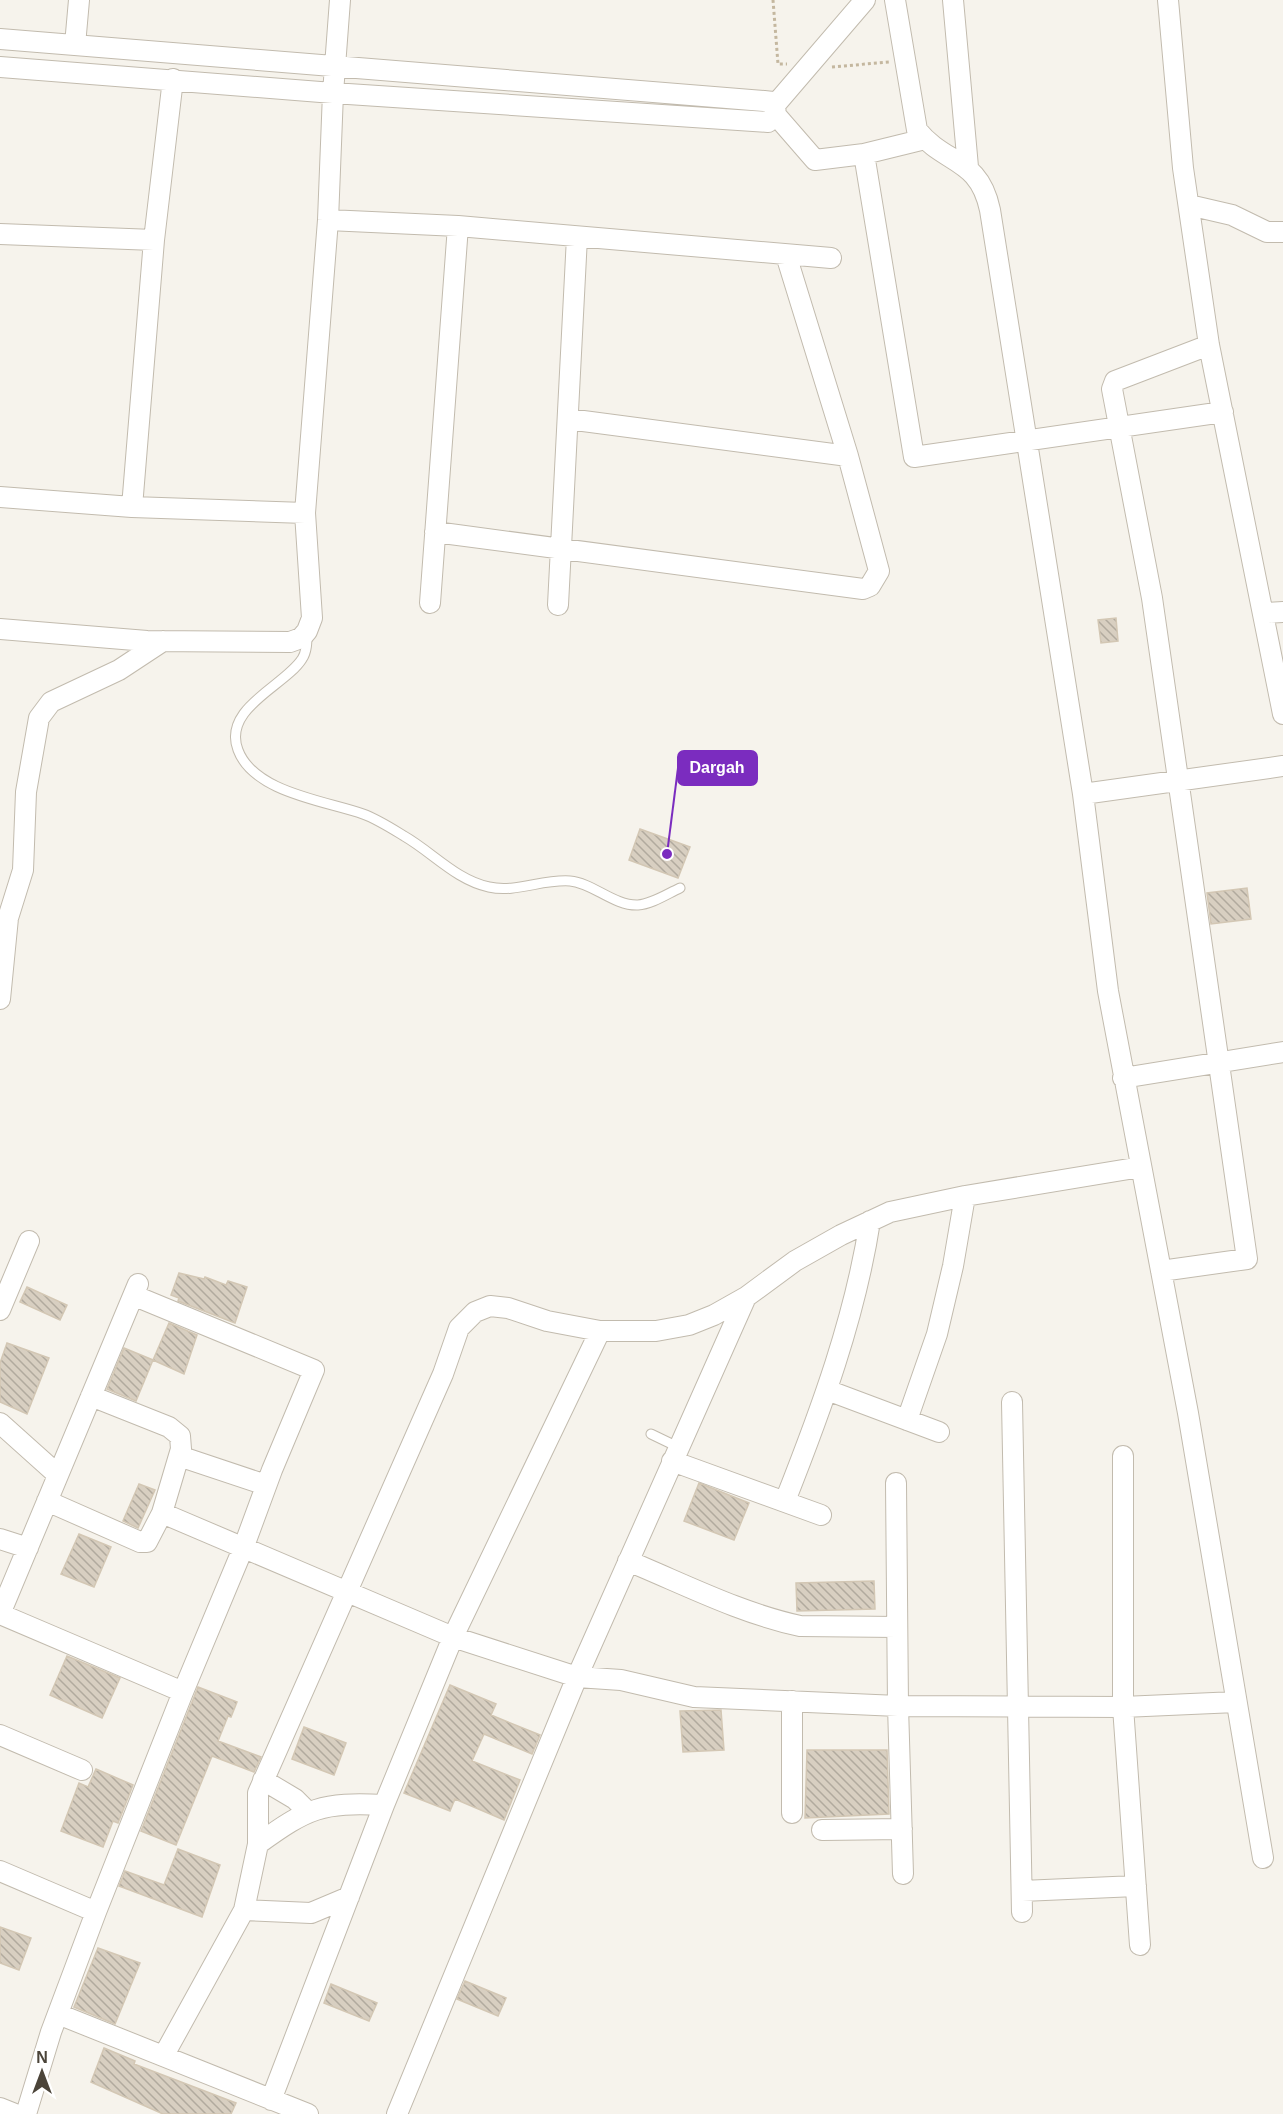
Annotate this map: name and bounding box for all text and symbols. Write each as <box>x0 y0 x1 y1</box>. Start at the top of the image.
callout: Dargah <box>678 751 757 785</box>
text: Dargah <box>689 759 745 776</box>
north arrow <box>12 2042 72 2102</box>
text: N <box>36 2049 48 2066</box>

